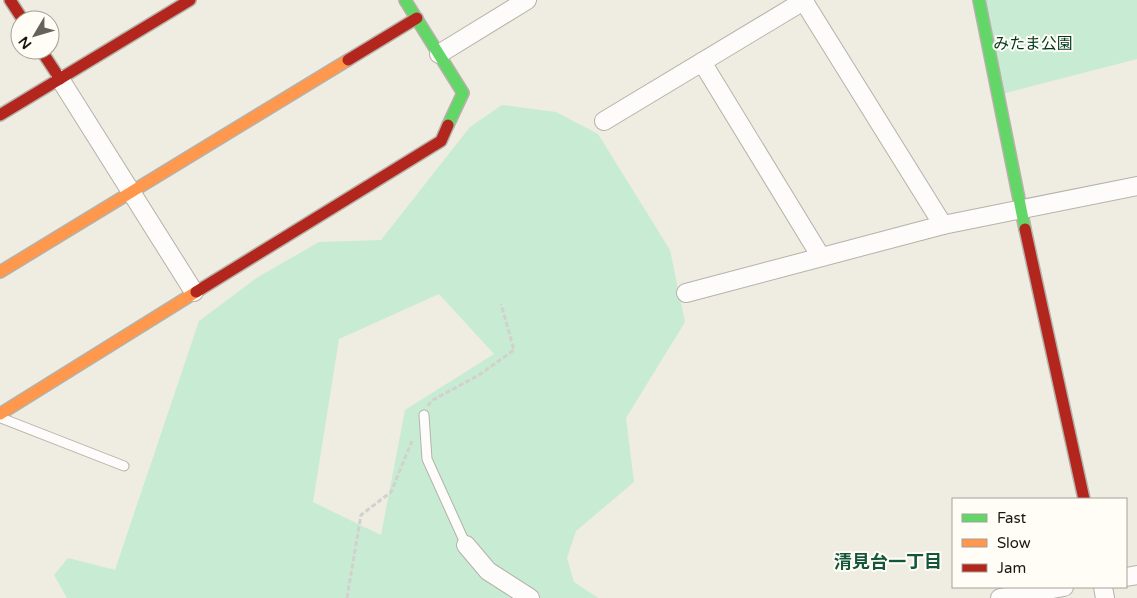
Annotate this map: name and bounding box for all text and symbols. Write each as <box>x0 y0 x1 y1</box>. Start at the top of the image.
north arrow <box>10 10 60 60</box>
text: N <box>15 33 35 52</box>
park label: みたま公園 <box>993 34 1073 54</box>
legend <box>952 498 1127 588</box>
text: Fast <box>997 509 1027 527</box>
text: Slow <box>997 534 1031 552</box>
district label: 清見台一丁目 <box>834 551 942 573</box>
text: Jam <box>997 559 1026 577</box>

